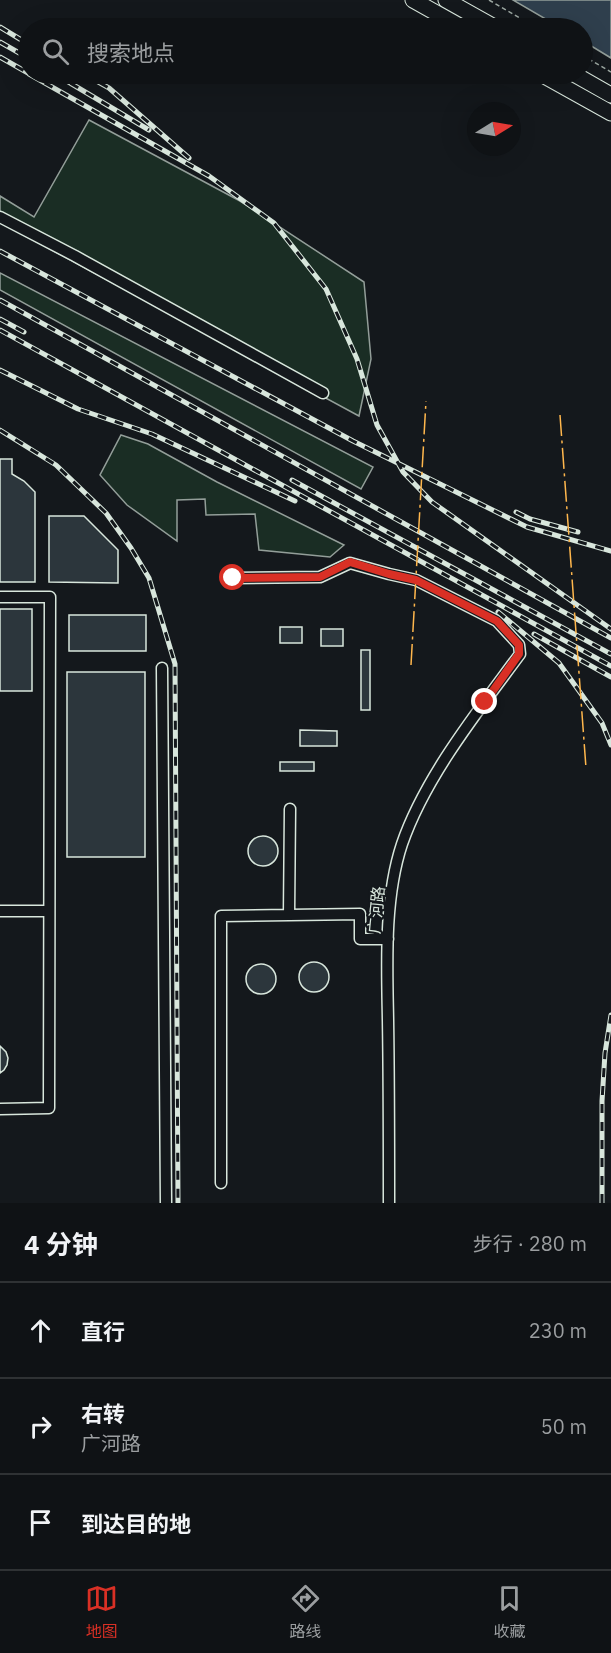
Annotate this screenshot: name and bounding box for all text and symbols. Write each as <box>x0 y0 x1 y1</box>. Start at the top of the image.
search box <box>18 18 593 84</box>
icon: search <box>39 35 72 68</box>
text: 搜索地点 <box>87 38 175 67</box>
north arrow <box>467 102 521 156</box>
route start <box>219 564 245 590</box>
route end <box>471 688 497 714</box>
street label: 广河路 <box>364 885 388 935</box>
text: 4 分钟 <box>24 1227 98 1261</box>
text: 步行 · 280 m <box>473 1230 587 1257</box>
icon: ahead <box>24 1314 57 1347</box>
text: 直行 <box>81 1317 125 1346</box>
text: 230 m <box>529 1317 587 1344</box>
text: 右转 <box>81 1399 125 1428</box>
icon: right <box>24 1410 57 1443</box>
text: 50 m <box>541 1413 587 1440</box>
text: 广河路 <box>81 1430 141 1457</box>
icon: arrive <box>24 1506 57 1539</box>
text: 到达目的地 <box>81 1509 191 1538</box>
tab: 地图 <box>85 1582 118 1642</box>
tab: 路线 <box>289 1582 322 1642</box>
tab: 收藏 <box>493 1582 526 1642</box>

